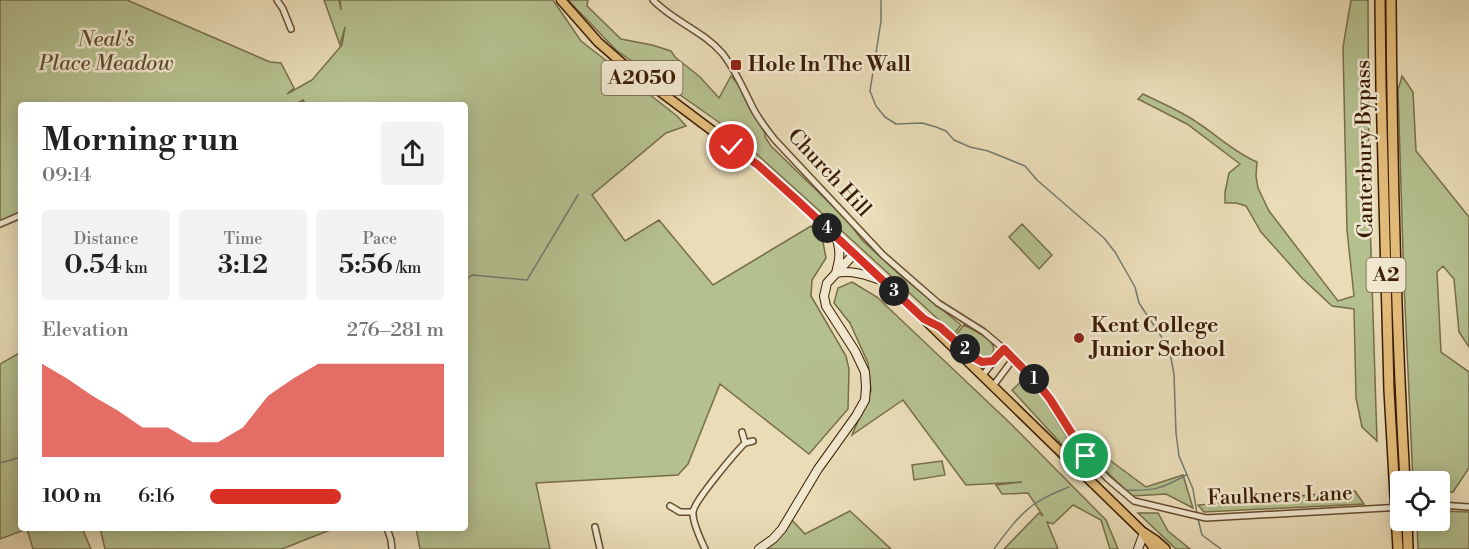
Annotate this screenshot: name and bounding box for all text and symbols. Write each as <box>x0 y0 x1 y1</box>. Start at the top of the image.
park label: Neal's Place Meadow <box>38 27 173 77</box>
place label: Hole In The Wall <box>748 52 911 78</box>
marker: Hole In The Wall <box>729 58 743 72</box>
street label: Canterbury Bypass <box>1350 60 1380 238</box>
road number: A2050 <box>602 61 682 95</box>
text: Morning run <box>42 120 239 161</box>
pin <box>706 121 757 172</box>
button: share <box>381 122 444 185</box>
street label: Church Hill <box>782 123 876 223</box>
icon: check <box>715 130 748 163</box>
text: 09:14 <box>42 163 92 188</box>
pin: 4 <box>812 213 842 243</box>
text: 4 <box>822 218 832 238</box>
text: Distance <box>74 229 138 249</box>
text: Time <box>224 229 262 249</box>
text: Pace <box>363 229 397 249</box>
text: 0.54 <box>64 249 122 281</box>
text: 3:12 <box>218 249 268 281</box>
text: 5:56 <box>339 249 393 281</box>
text: km <box>122 258 148 278</box>
text: /km <box>393 258 421 278</box>
road number: A2 <box>1366 258 1406 292</box>
pin: 3 <box>879 276 909 306</box>
text: 3 <box>889 281 899 301</box>
place label: Kent College Junior School <box>1088 313 1225 363</box>
text: Elevation <box>42 318 129 343</box>
text: 276–281 m <box>347 318 444 343</box>
marker: Kent College Junior School <box>1072 331 1086 345</box>
pin: 2 <box>950 334 980 364</box>
text: 2 <box>960 339 970 359</box>
pin: 1 <box>1019 364 1049 394</box>
text: 1 <box>1030 369 1038 389</box>
pin <box>1060 430 1111 481</box>
icon: arrive <box>1069 439 1102 472</box>
map controls <box>1390 471 1450 531</box>
button: locate <box>1390 471 1450 531</box>
street label: Faulkners Lane <box>1207 480 1353 512</box>
text: 100 m <box>42 484 101 509</box>
text: 6:16 <box>138 484 175 509</box>

